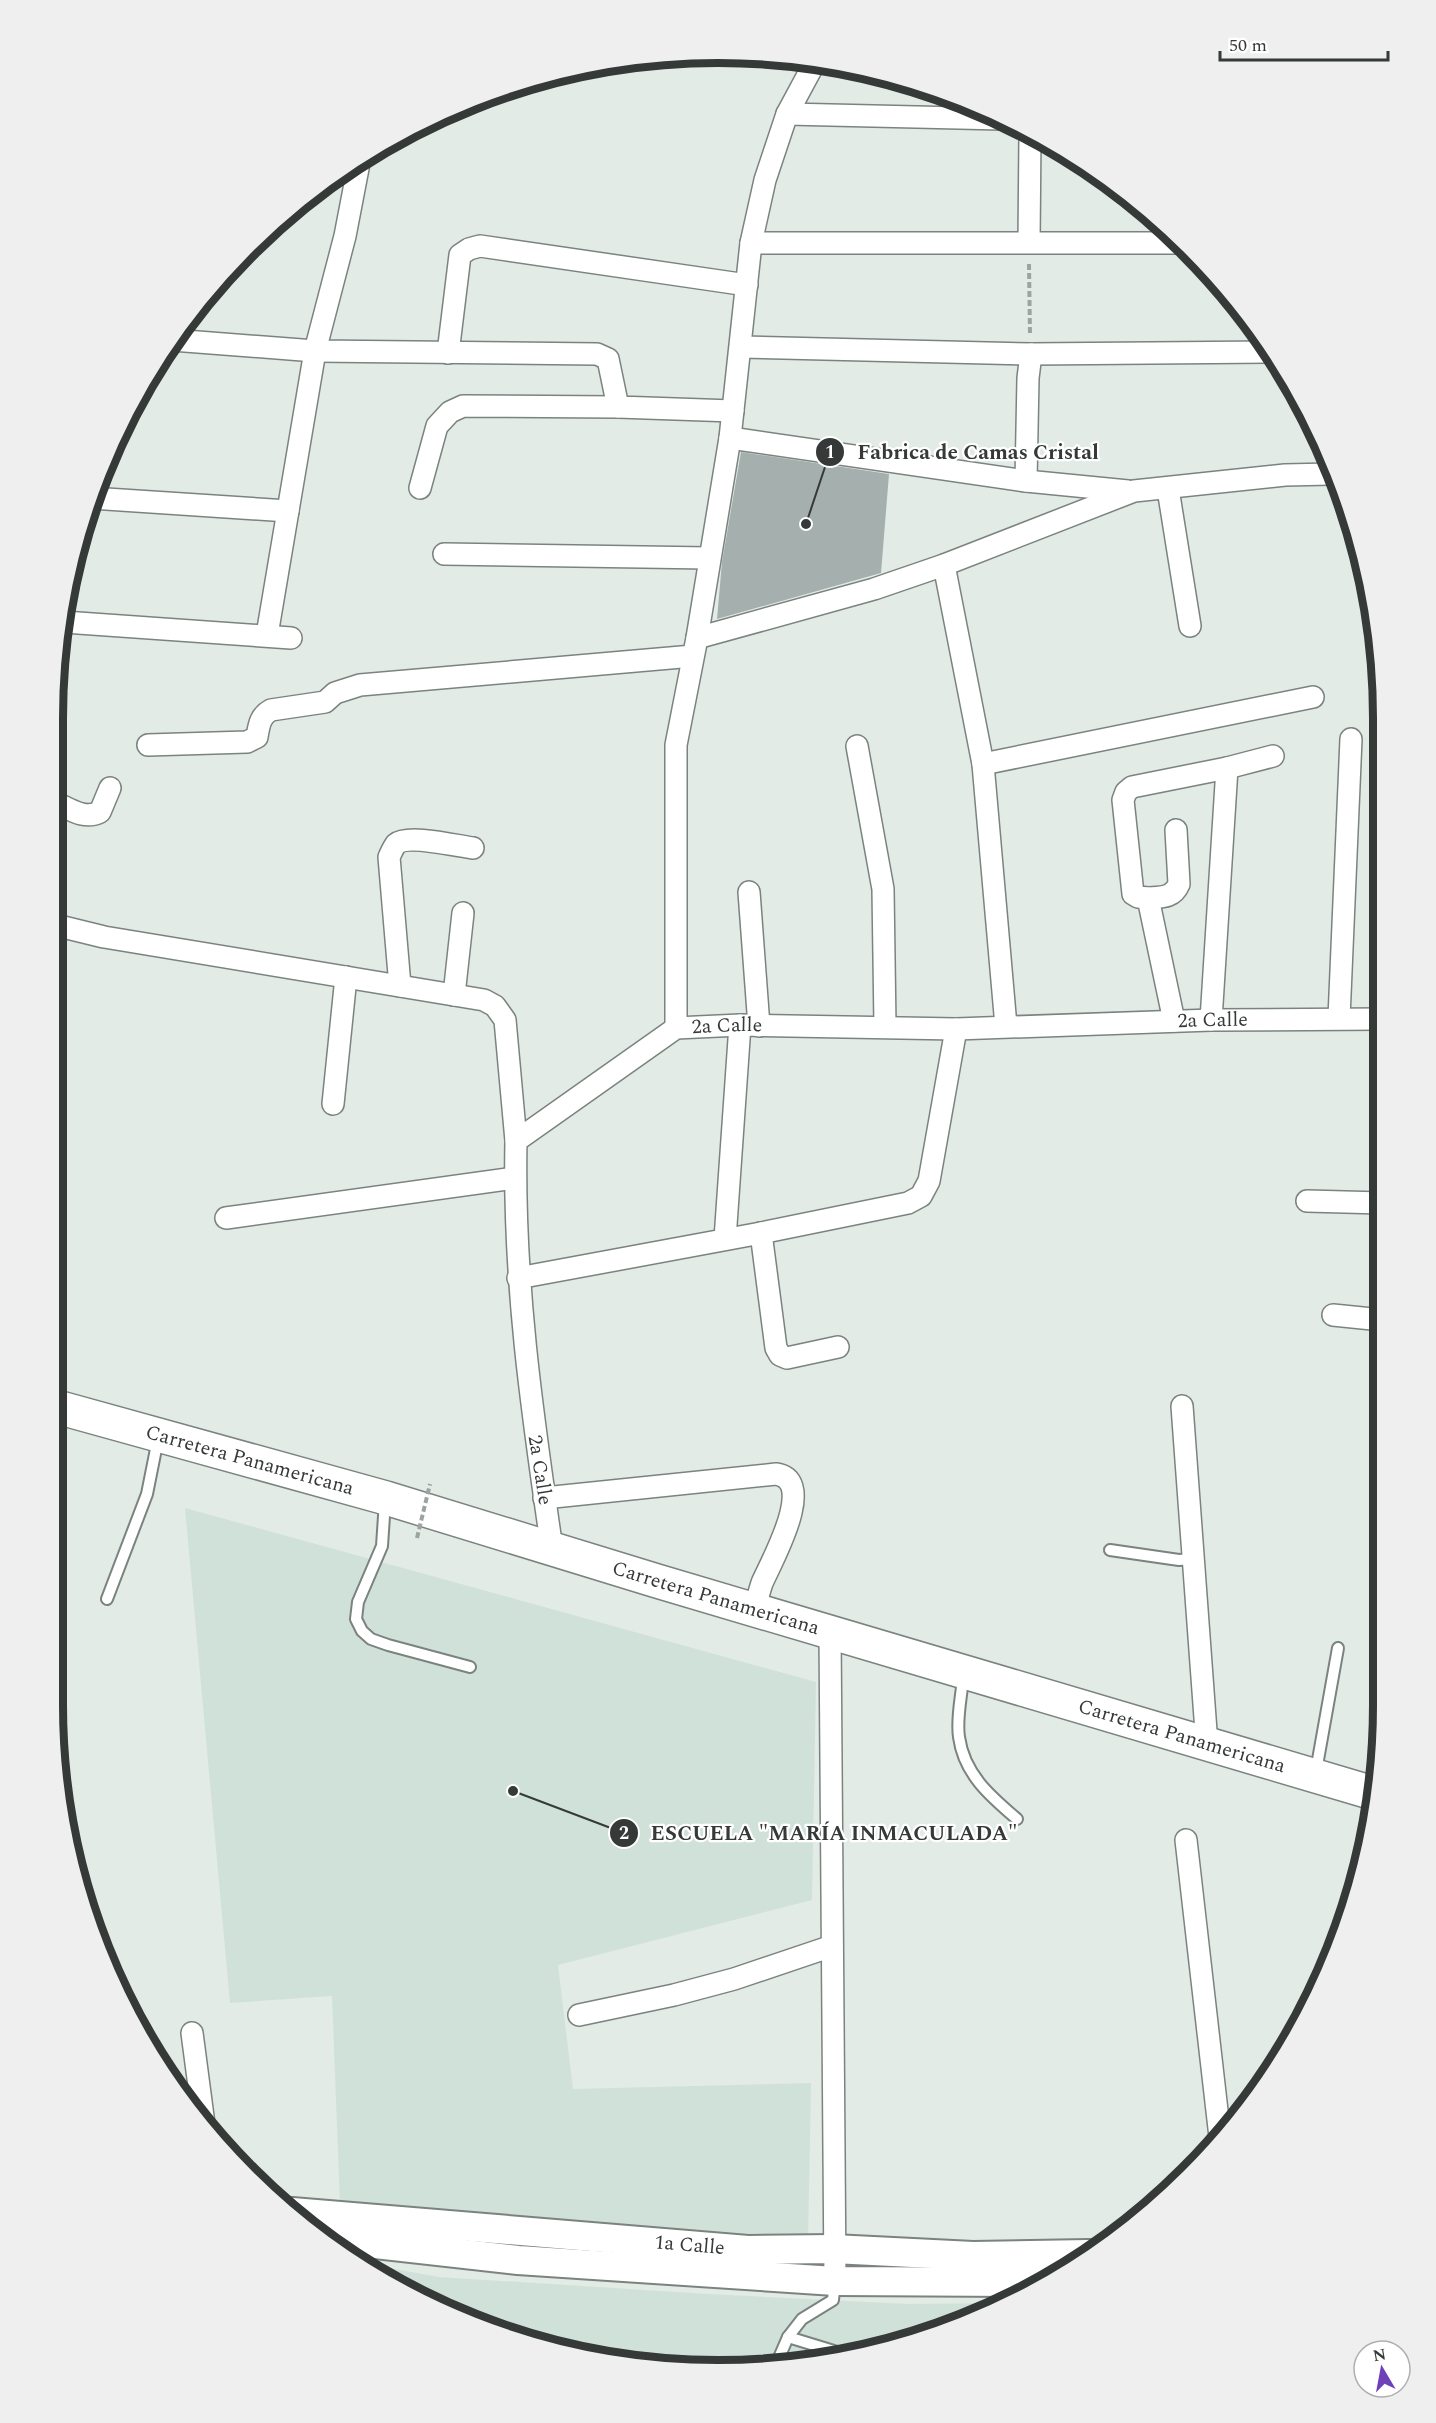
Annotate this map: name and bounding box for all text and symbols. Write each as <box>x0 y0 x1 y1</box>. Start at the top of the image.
scale bar <box>1220 24 1388 62</box>
text: 50 m <box>1229 32 1267 59</box>
callout: Fabrica de Camas Cristal <box>815 432 1111 471</box>
text: Fabrica de Camas Cristal <box>857 437 1099 469</box>
text: 1 <box>825 439 835 466</box>
street label: 2a Calle <box>1177 1005 1248 1036</box>
street label: 2a Calle <box>691 1010 762 1042</box>
street label: Carretera Panamericana <box>142 1417 358 1503</box>
street label: 2a Calle <box>520 1433 560 1507</box>
street label: Carretera Panamericana <box>608 1553 823 1643</box>
street label: Carretera Panamericana <box>1074 1691 1289 1781</box>
callout: ESCUELA "MARÍA INMACULADA" <box>609 1813 1030 1852</box>
text: ESCUELA "MARÍA INMACULADA" <box>651 1818 1017 1850</box>
text: 2 <box>619 1820 629 1847</box>
street label: 1a Calle <box>653 2227 726 2263</box>
north arrow <box>1352 2339 1412 2399</box>
text: N <box>1371 2342 1388 2368</box>

